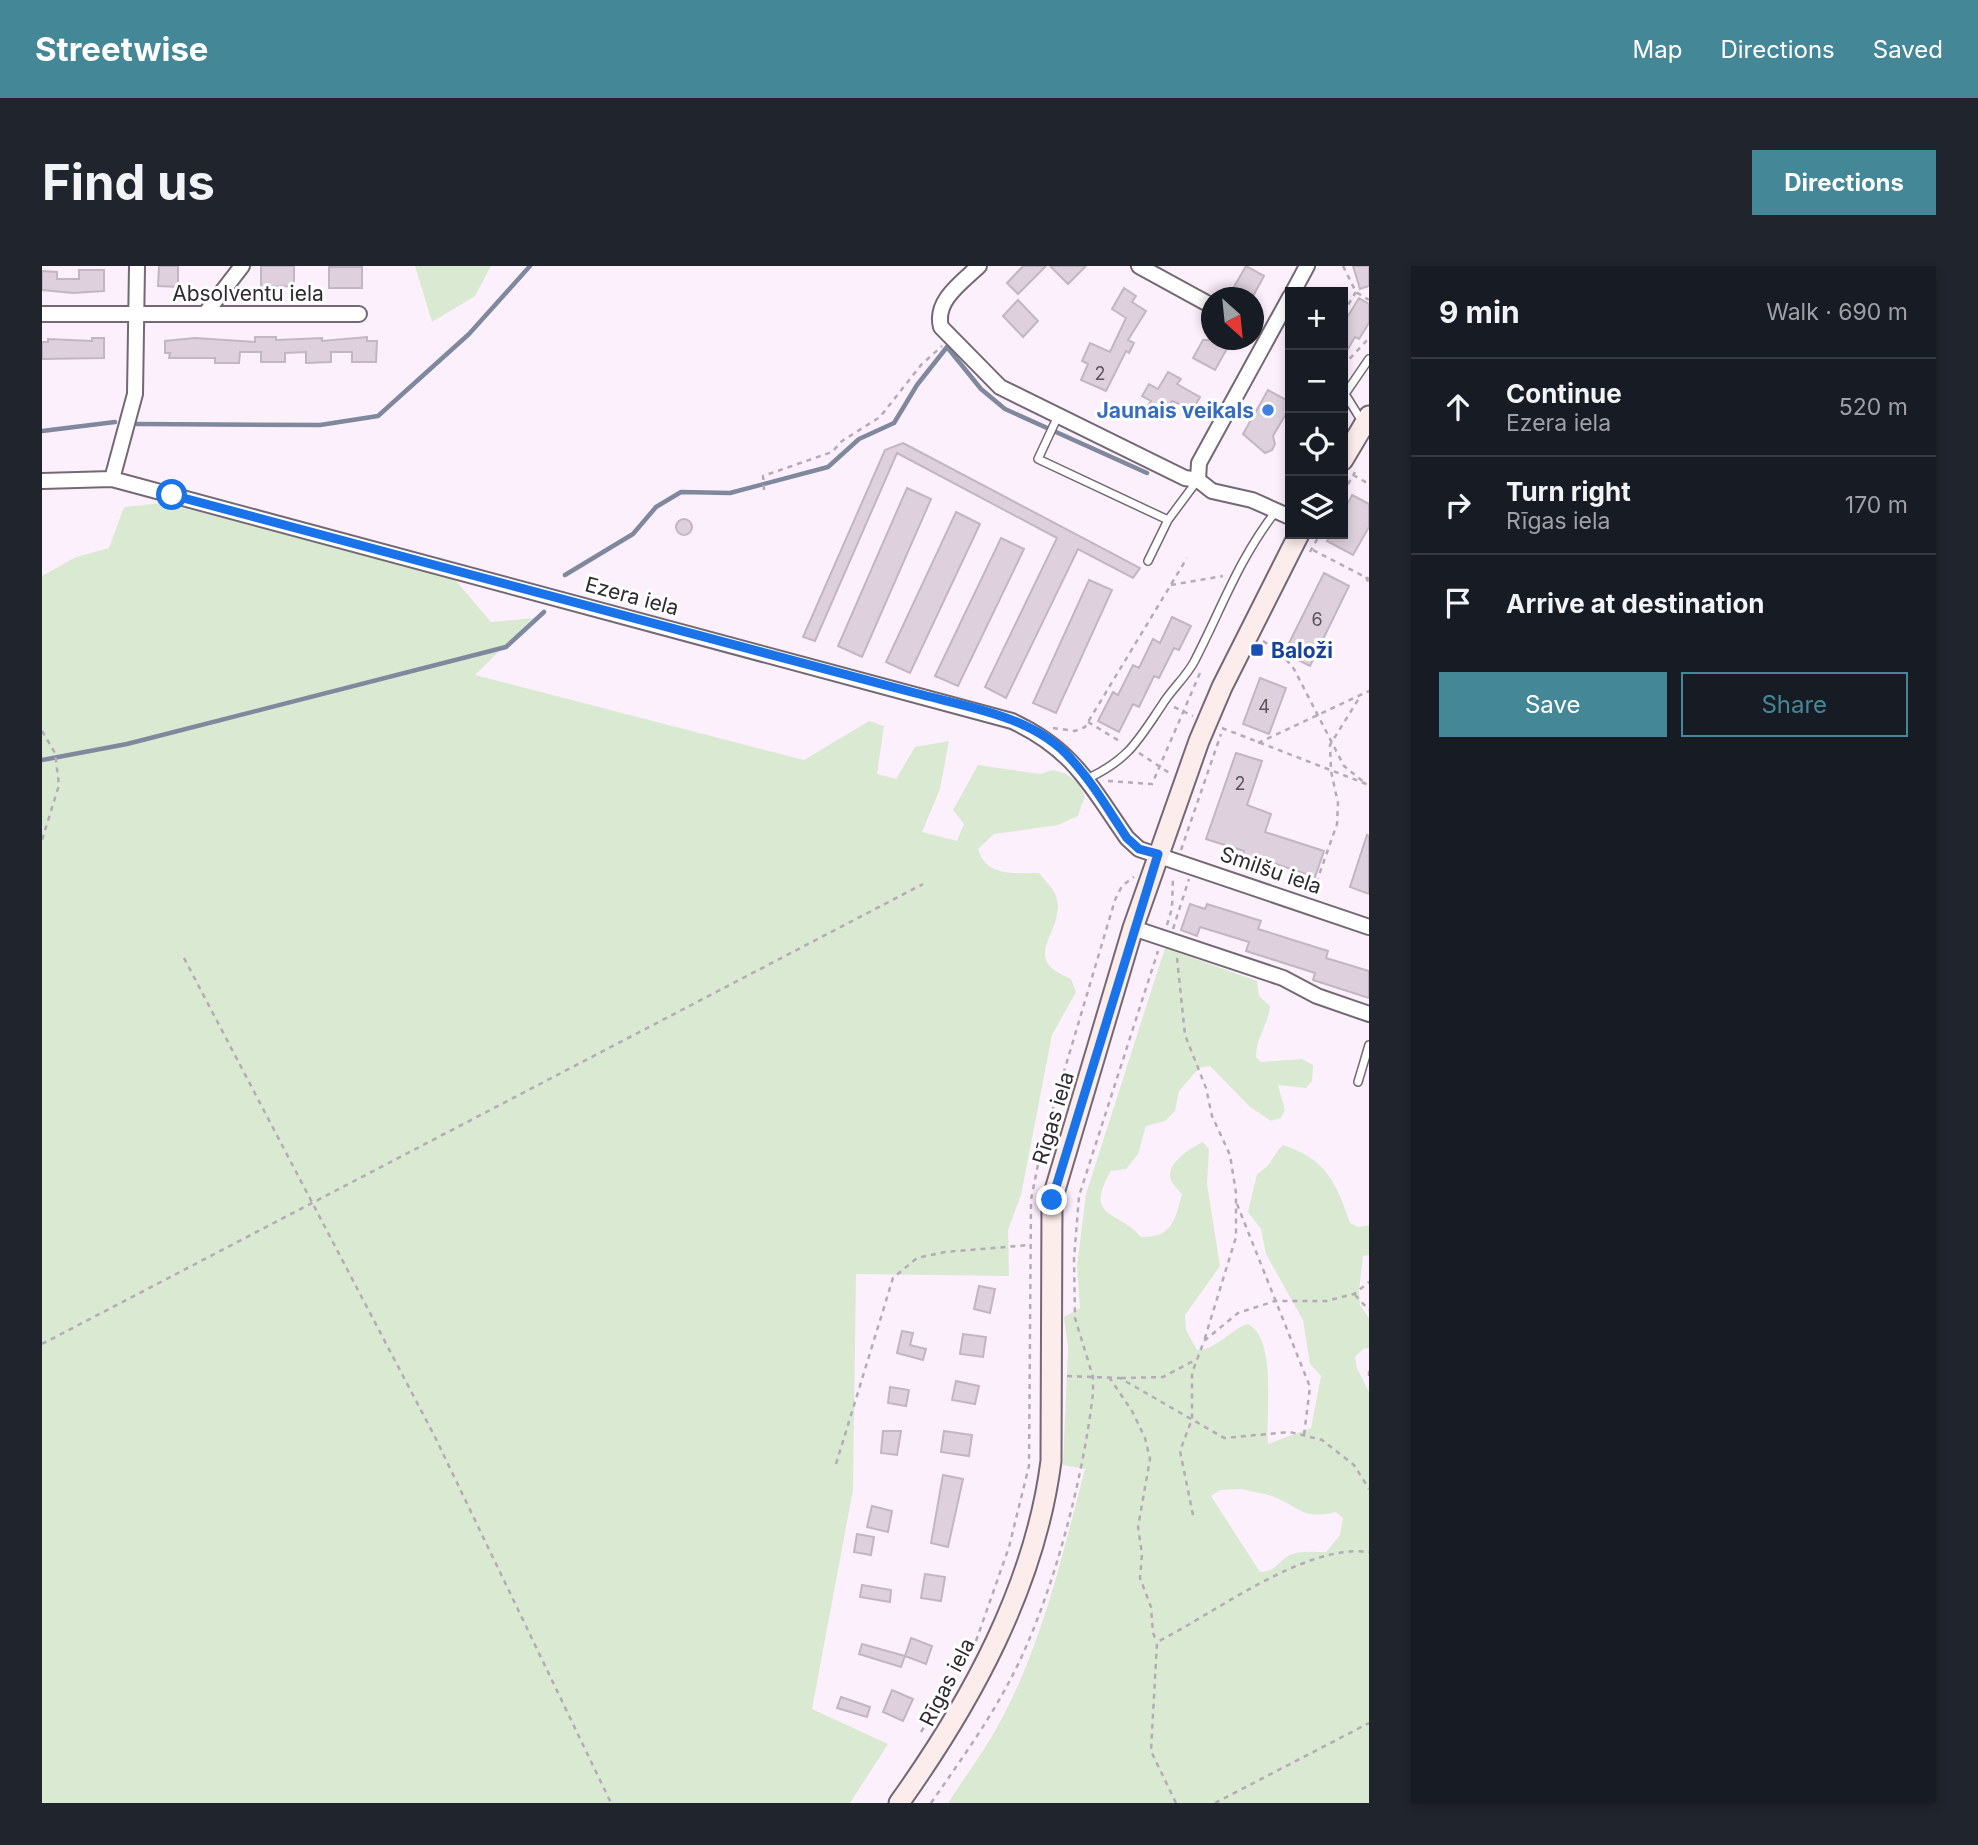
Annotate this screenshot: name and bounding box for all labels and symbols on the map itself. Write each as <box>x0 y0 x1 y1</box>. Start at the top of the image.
street label: Absolventu iela <box>172 281 324 306</box>
north arrow <box>1201 287 1264 350</box>
house number: 2 <box>1095 363 1105 384</box>
place label: Jaunais veikals <box>1097 398 1254 423</box>
marker: Jaunais veikals <box>1260 402 1276 418</box>
route start <box>156 479 187 510</box>
street label: Ezera iela <box>582 572 682 620</box>
house number: 6 <box>1311 609 1323 630</box>
place label: Baloži <box>1271 638 1333 663</box>
marker: Baloži <box>1249 642 1265 658</box>
house number: 4 <box>1258 696 1270 717</box>
house number: 2 <box>1235 773 1245 794</box>
street label: Smilšu iela <box>1217 841 1325 899</box>
street label: Rīgas iela <box>1027 1069 1079 1167</box>
route end <box>1036 1184 1067 1215</box>
street label: Rīgas iela <box>914 1634 980 1730</box>

